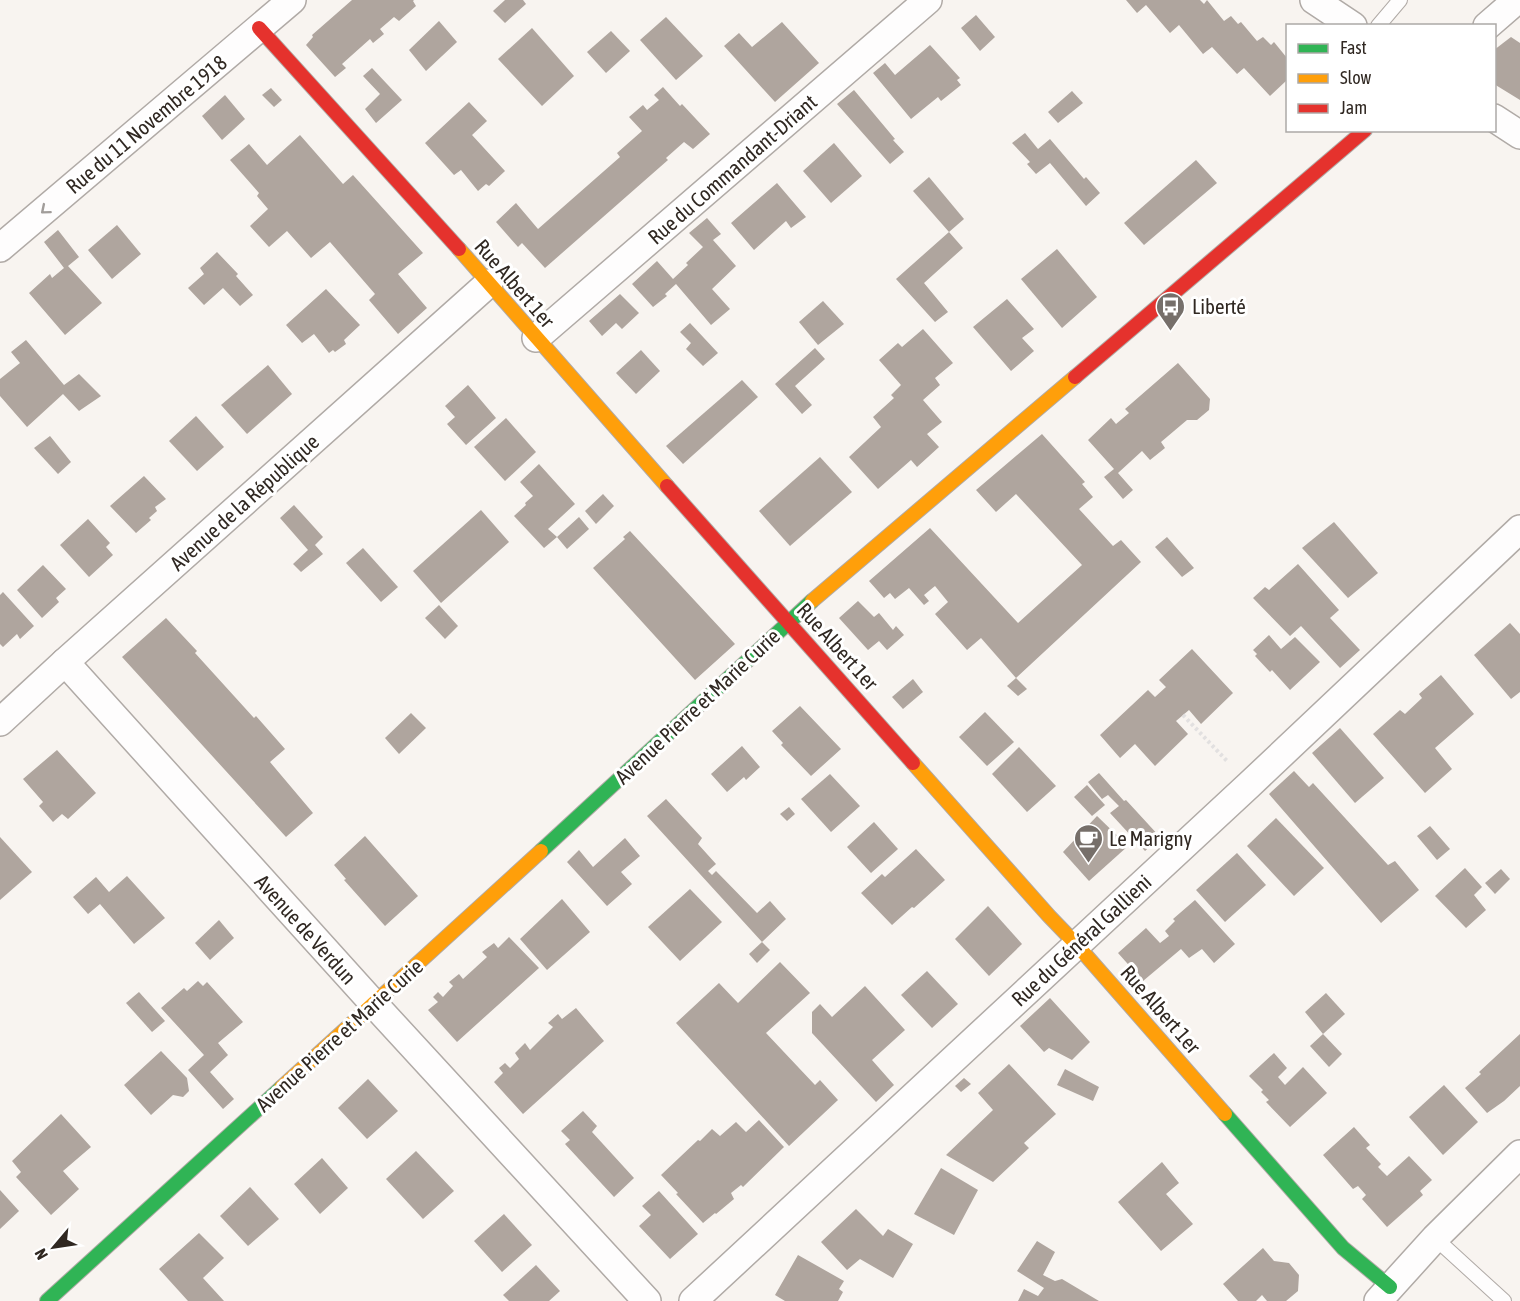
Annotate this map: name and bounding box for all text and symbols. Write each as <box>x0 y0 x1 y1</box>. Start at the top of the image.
legend <box>1286 24 1496 132</box>
text: Fast <box>1340 37 1367 58</box>
street label: Rue du 11 Novembre 1918 <box>61 50 231 198</box>
text: Slow <box>1340 67 1371 88</box>
street label: Rue du Commandant-Driant <box>643 89 821 249</box>
text: Jam <box>1340 97 1367 118</box>
one-way arrow <box>41 203 52 214</box>
street label: Rue Albert 1er <box>470 234 560 333</box>
bus stop icon: Liberté <box>1155 290 1187 332</box>
place label: Liberté <box>1192 294 1246 318</box>
street label: Avenue de la République <box>165 429 323 575</box>
street label: Rue Albert 1er <box>793 598 884 695</box>
street label: Avenue Pierre et Marie Curie <box>610 624 784 788</box>
cafe icon: Le Marigny <box>1072 822 1104 864</box>
place label: Le Marigny <box>1109 826 1193 850</box>
street label: Avenue de Verdun <box>251 869 361 989</box>
street label: Rue du Général Gallieni <box>1006 869 1156 1011</box>
street label: Avenue Pierre et Marie Curie <box>251 954 427 1116</box>
street label: Rue Albert 1er <box>1116 960 1206 1059</box>
north arrow <box>24 1217 84 1277</box>
text: N <box>31 1246 51 1263</box>

